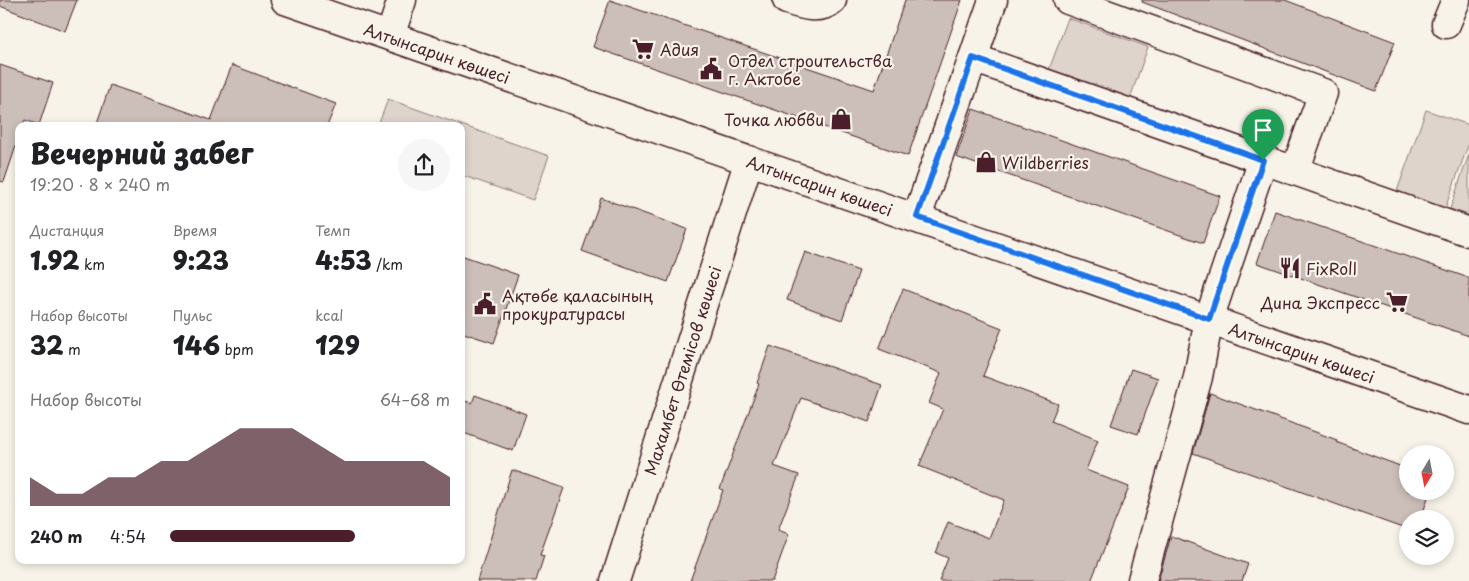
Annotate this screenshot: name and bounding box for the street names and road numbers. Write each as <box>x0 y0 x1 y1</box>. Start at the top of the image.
street label: Алтынсарин көшесі <box>361 16 513 89</box>
street label: Алтынсарин көшесі <box>744 149 896 222</box>
street label: Махамбет Өтемісов көшесі <box>638 263 727 478</box>
street label: Алтынсарин көшесі <box>1225 316 1378 388</box>

